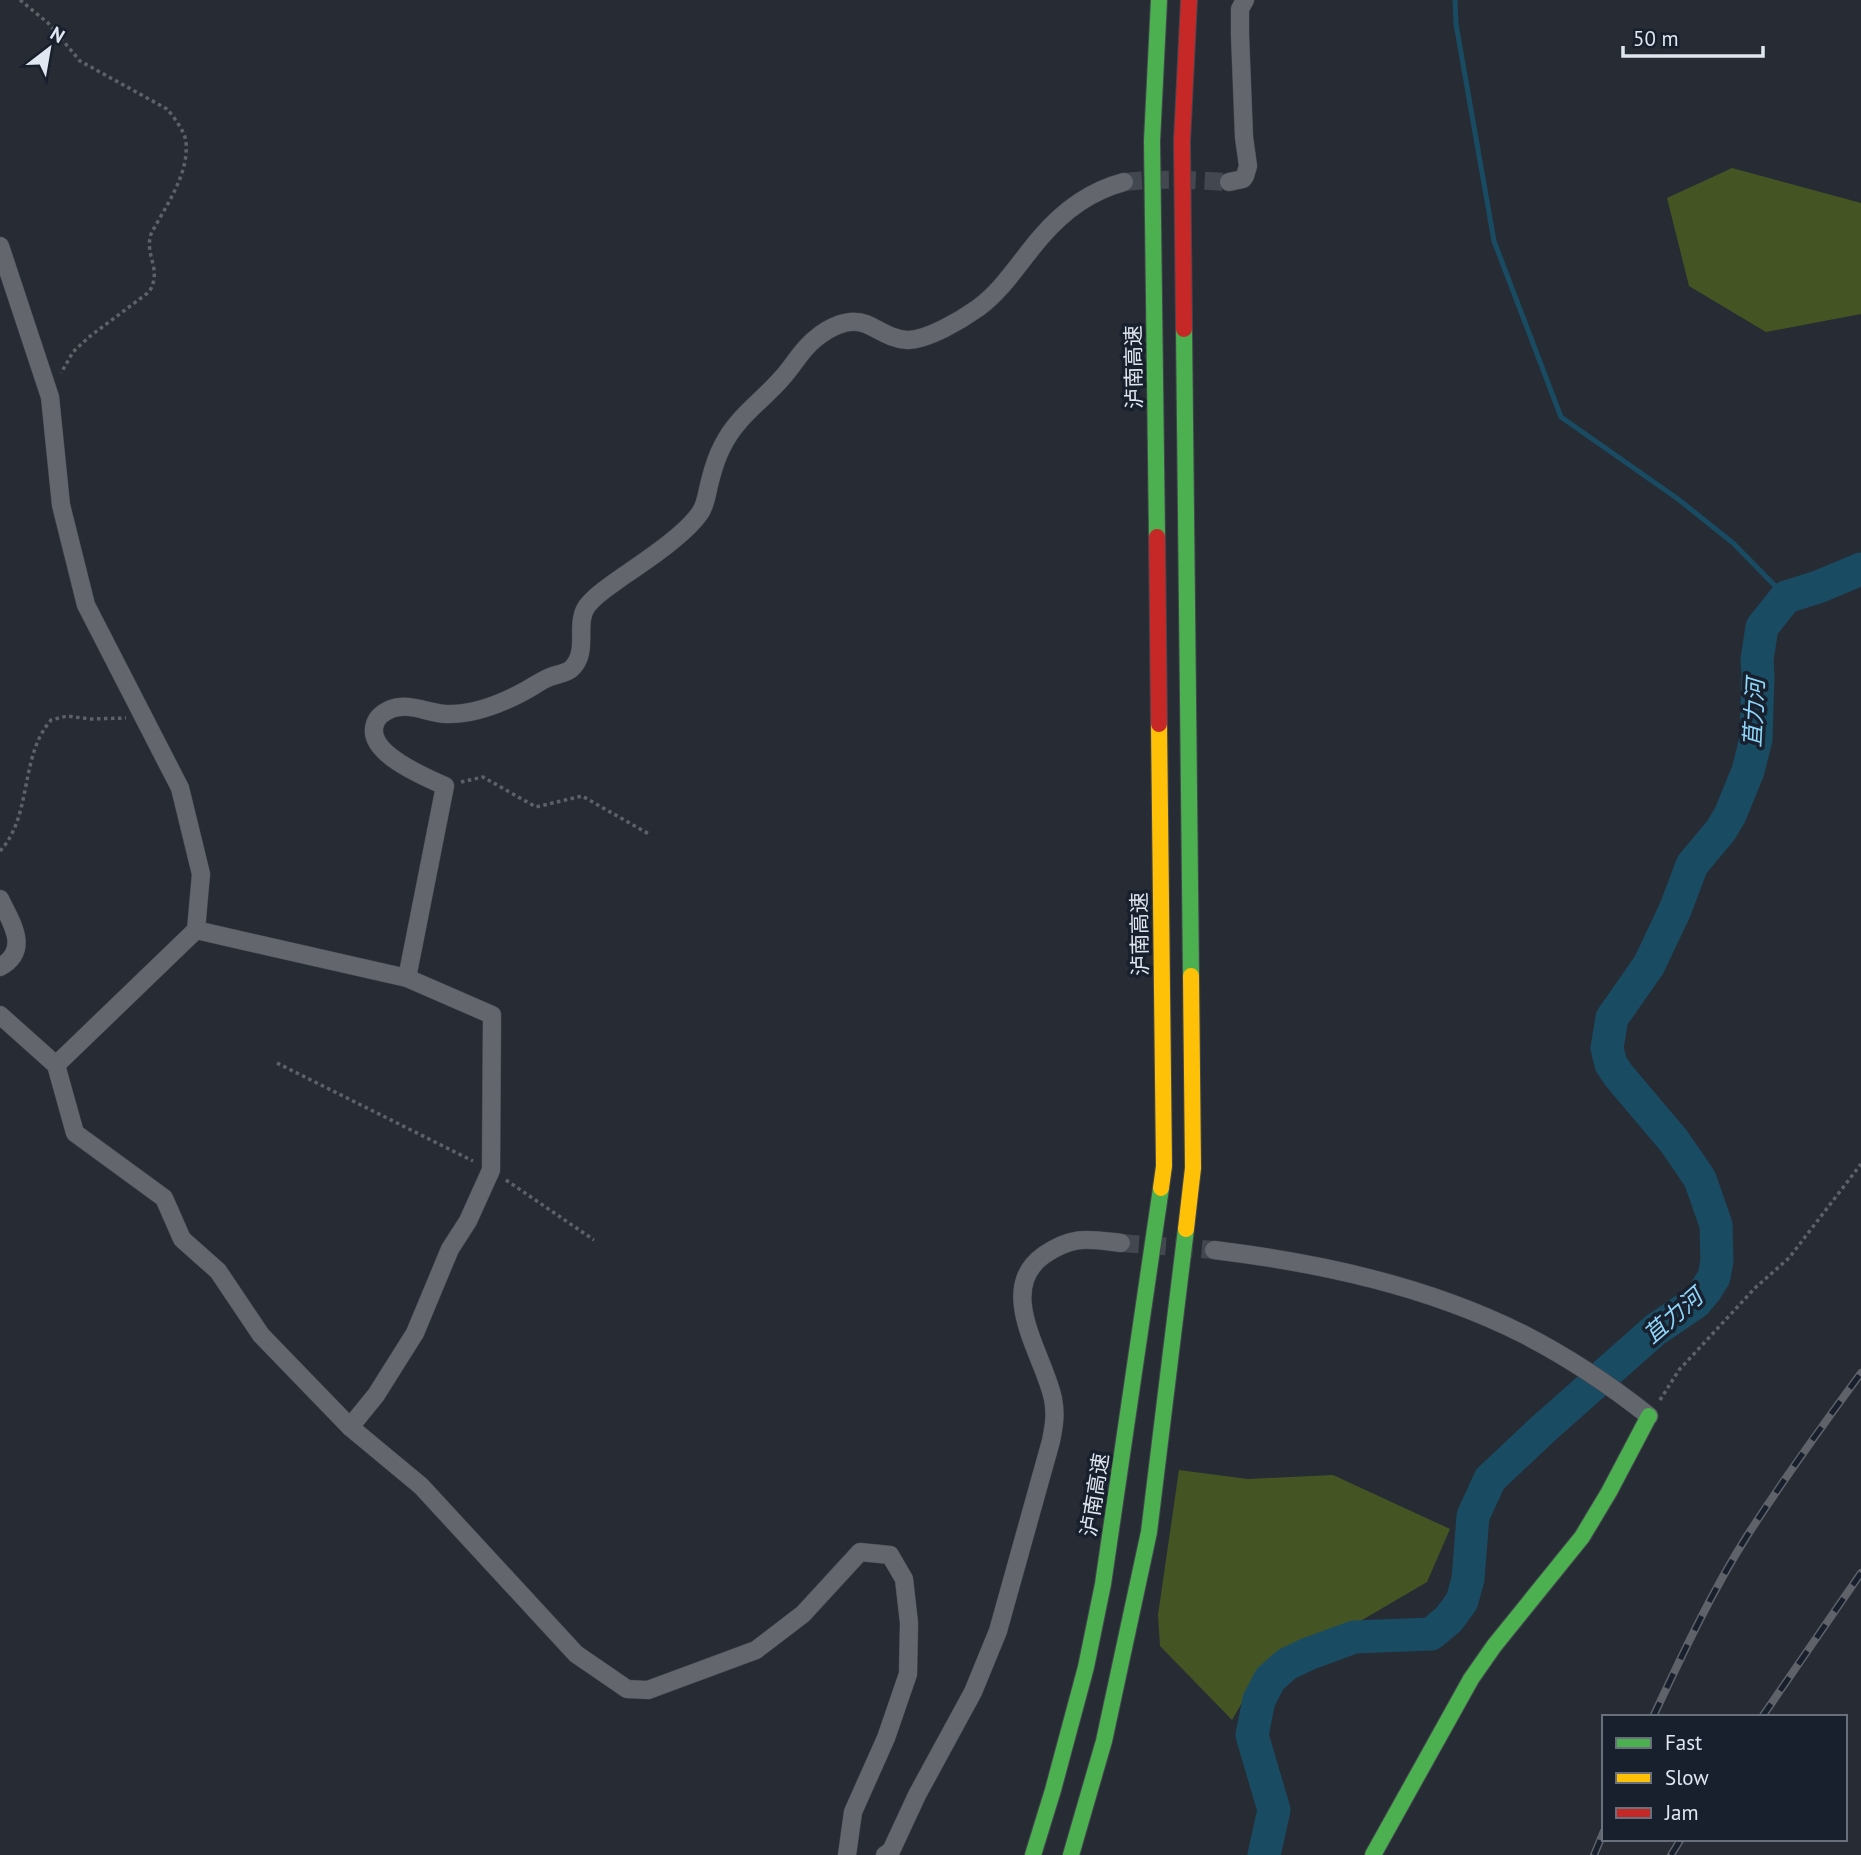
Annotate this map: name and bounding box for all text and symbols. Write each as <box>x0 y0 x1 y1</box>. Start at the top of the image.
north arrow <box>14 14 84 84</box>
scale bar <box>1623 14 1763 58</box>
text: N <box>46 21 69 48</box>
text: 50 m <box>1633 25 1679 52</box>
street label: 泸南高速 <box>1119 325 1148 409</box>
water label: 苴力河 <box>1737 674 1770 748</box>
street label: 泸南高速 <box>1125 892 1154 976</box>
water label: 苴力河 <box>1637 1279 1711 1349</box>
street label: 泸南高速 <box>1075 1451 1114 1539</box>
legend <box>1602 1715 1847 1841</box>
text: Fast <box>1665 1729 1702 1756</box>
text: Slow <box>1665 1764 1709 1791</box>
text: Jam <box>1664 1799 1699 1826</box>

